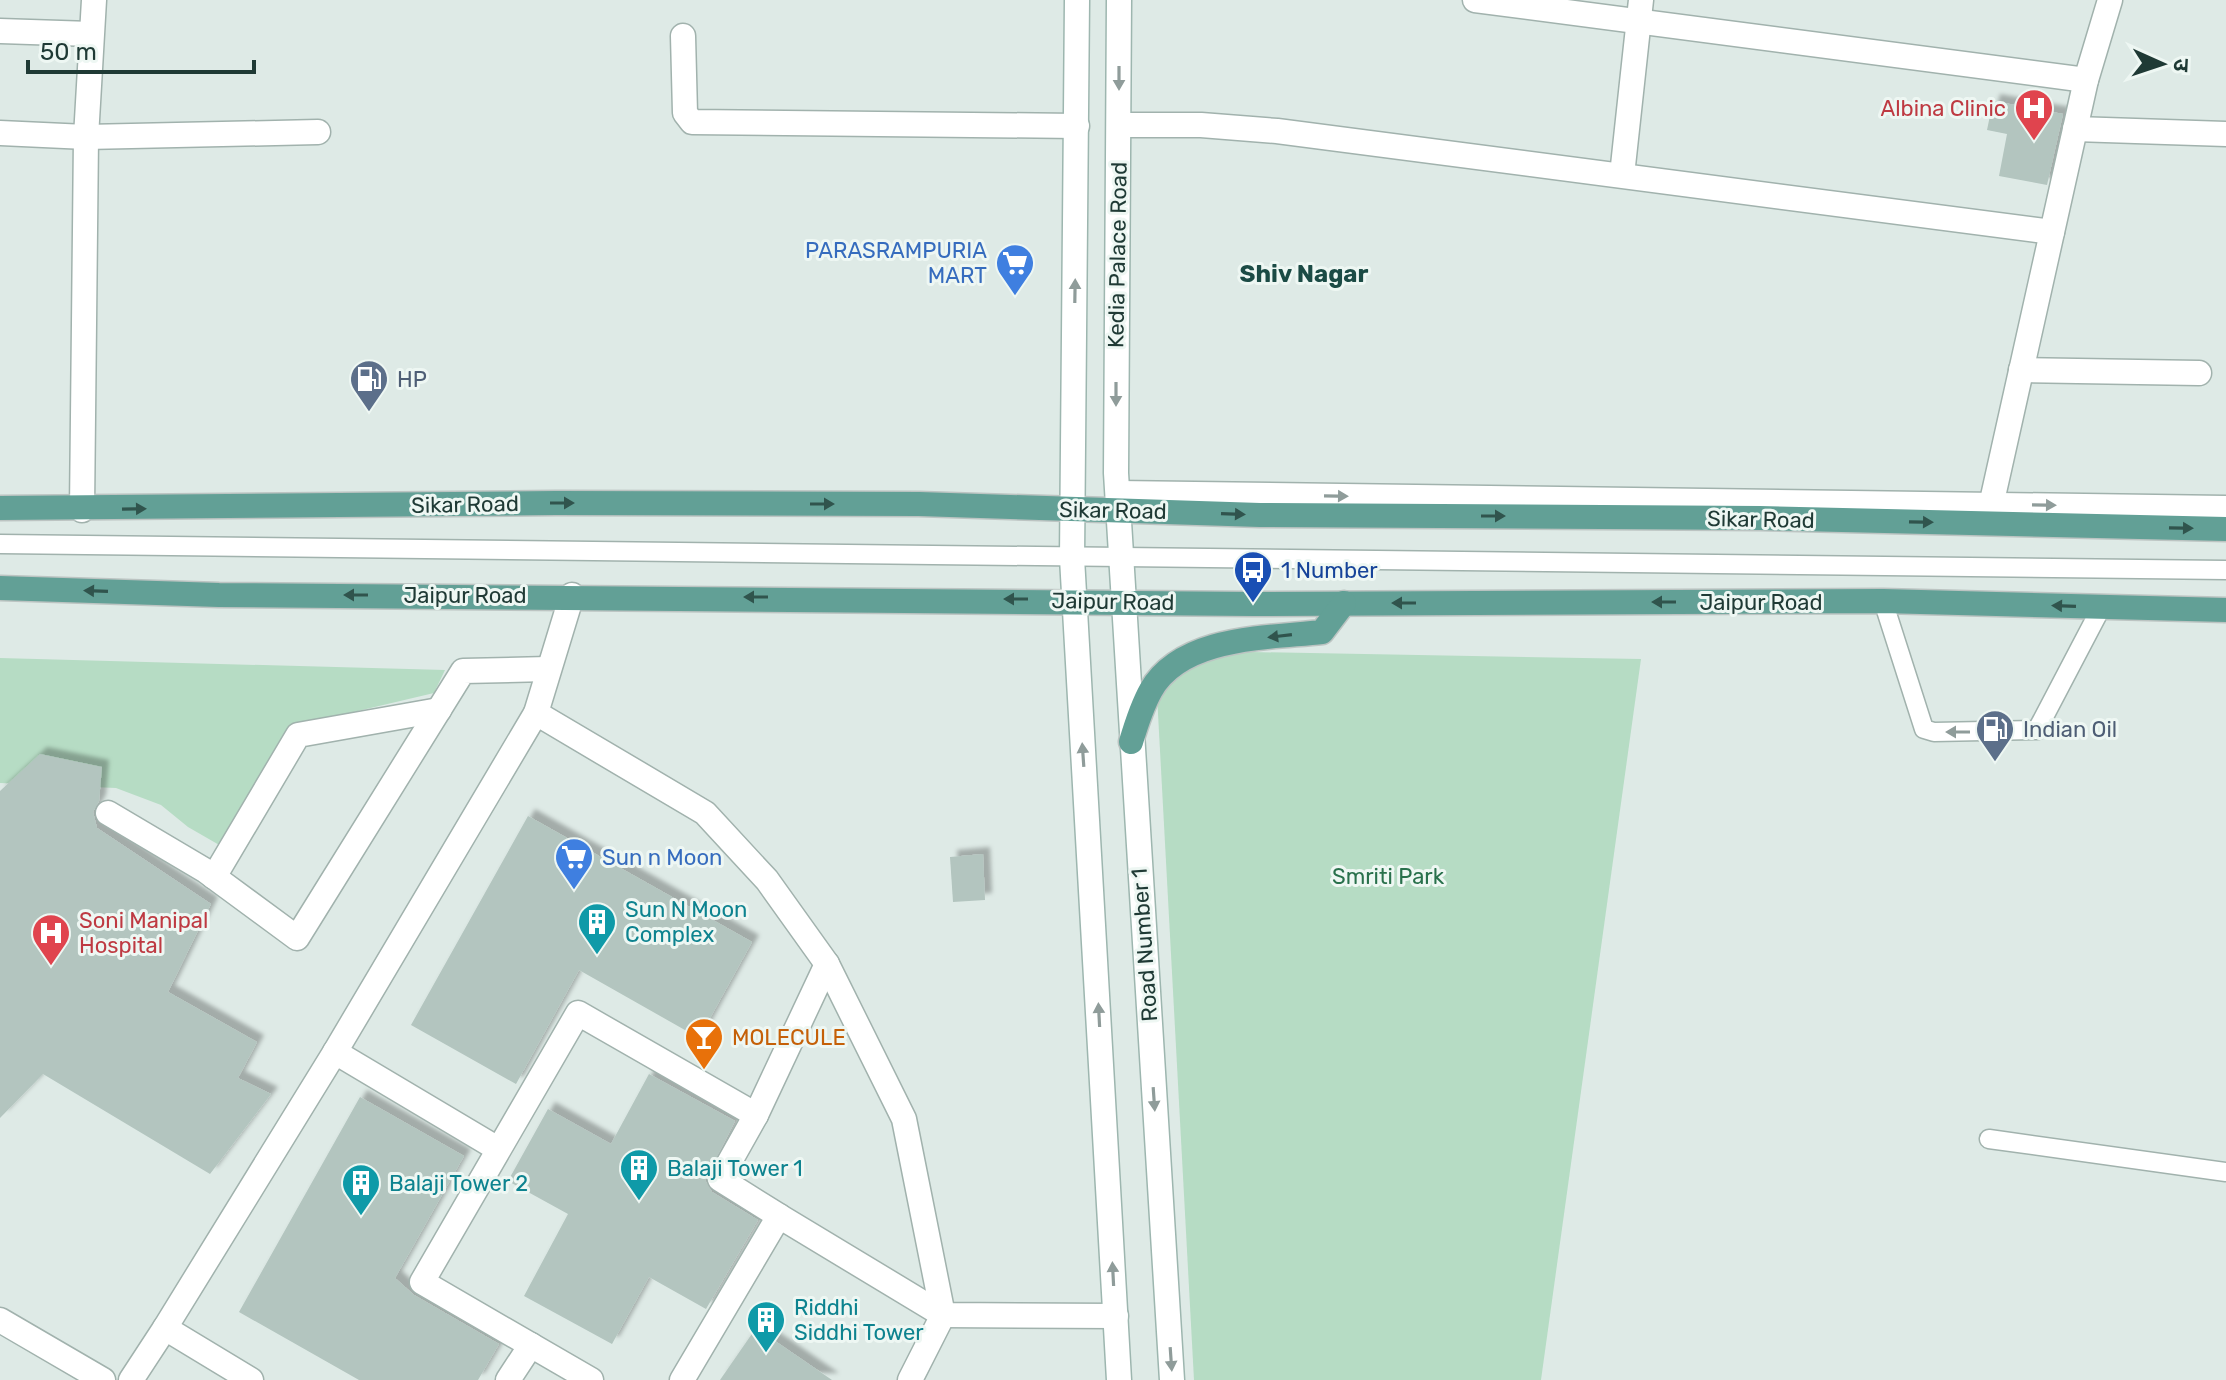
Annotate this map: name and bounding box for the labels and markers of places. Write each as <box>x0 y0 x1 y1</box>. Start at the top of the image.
hospital icon: Albina Clinic <box>2013 87 2055 142</box>
place label: Albina Clinic <box>1881 95 2006 122</box>
place label: PARASRAMPURIA MART <box>805 237 987 289</box>
supermarket icon: PARASRAMPURIA MART <box>994 242 1036 297</box>
fuel station icon: HP <box>348 358 390 413</box>
place label: HP <box>397 366 427 393</box>
bus stop icon: 1 Number <box>1232 549 1274 604</box>
place label: 1 Number <box>1281 557 1378 584</box>
fuel station icon: Indian Oil <box>1974 708 2016 763</box>
place label: Indian Oil <box>2023 716 2117 743</box>
supermarket icon: Sun n Moon <box>553 836 595 891</box>
place label: Sun n Moon <box>602 844 722 871</box>
place label: Sun N Moon Complex <box>625 896 747 948</box>
building icon: Sun N Moon Complex <box>576 901 618 956</box>
place label: Soni Manipal Hospital <box>79 907 208 959</box>
hospital icon: Soni Manipal Hospital <box>30 912 72 967</box>
bar icon: MOLECULE <box>683 1016 725 1071</box>
place label: MOLECULE <box>732 1024 846 1051</box>
building icon: Balaji Tower 1 <box>618 1147 660 1202</box>
place label: Balaji Tower 1 <box>667 1155 803 1182</box>
building icon: Balaji Tower 2 <box>340 1162 382 1217</box>
place label: Balaji Tower 2 <box>389 1170 528 1197</box>
place label: Riddhi Siddhi Tower <box>794 1294 924 1346</box>
building icon: Riddhi Siddhi Tower <box>745 1299 787 1354</box>

